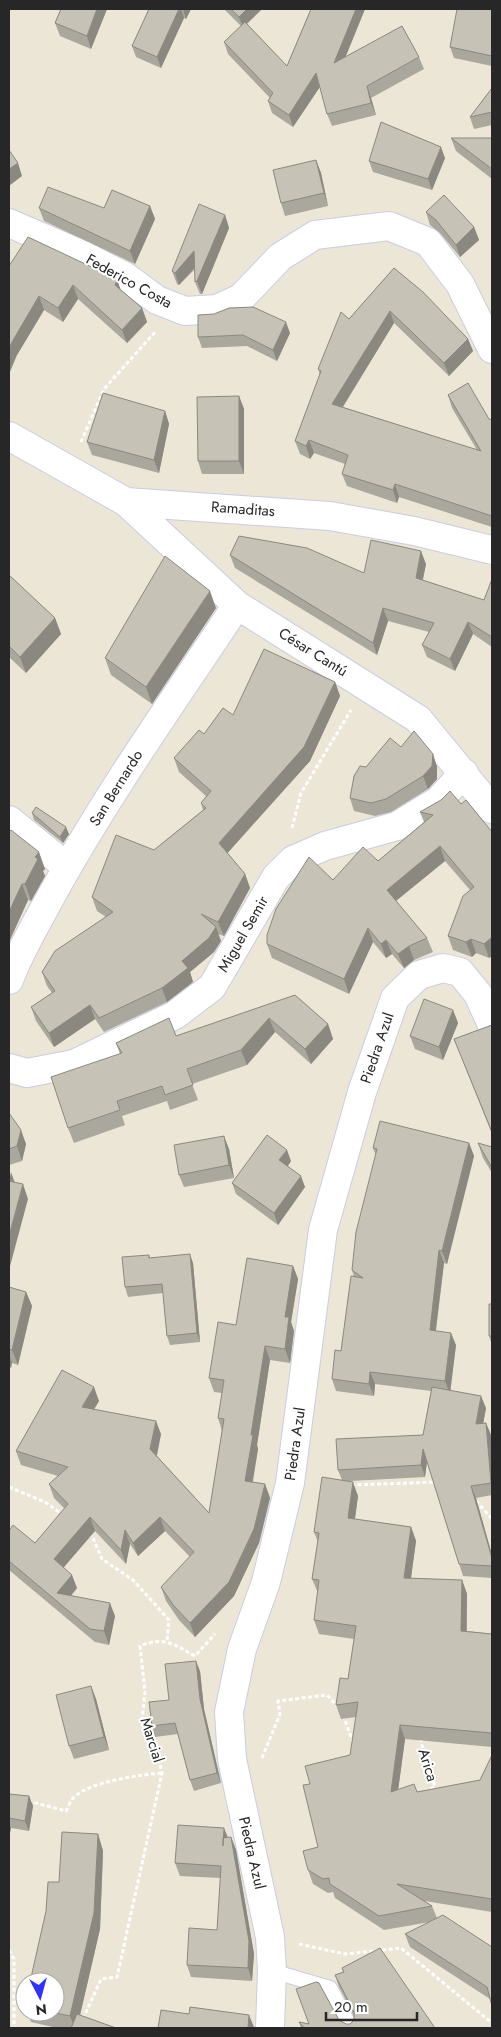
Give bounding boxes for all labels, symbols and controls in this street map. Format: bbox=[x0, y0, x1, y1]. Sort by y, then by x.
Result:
street label: Federico Costa bbox=[82, 248, 176, 314]
street label: Ramaditas bbox=[210, 496, 276, 522]
street label: César Cantú bbox=[274, 622, 352, 682]
street label: San Bernardo bbox=[84, 746, 148, 830]
street label: Miguel Semir bbox=[212, 891, 274, 976]
street label: Piedra Azul bbox=[355, 1009, 399, 1087]
street label: Piedra Azul bbox=[279, 1406, 311, 1482]
street label: Marcial bbox=[134, 1715, 170, 1765]
street label: Arica bbox=[413, 1746, 443, 1784]
street label: Piedra Azul bbox=[233, 1814, 271, 1892]
north arrow bbox=[15, 1972, 65, 2022]
scale bar bbox=[326, 1990, 417, 2022]
text: 20 m bbox=[334, 1996, 368, 2018]
text: N bbox=[35, 1999, 48, 2020]

